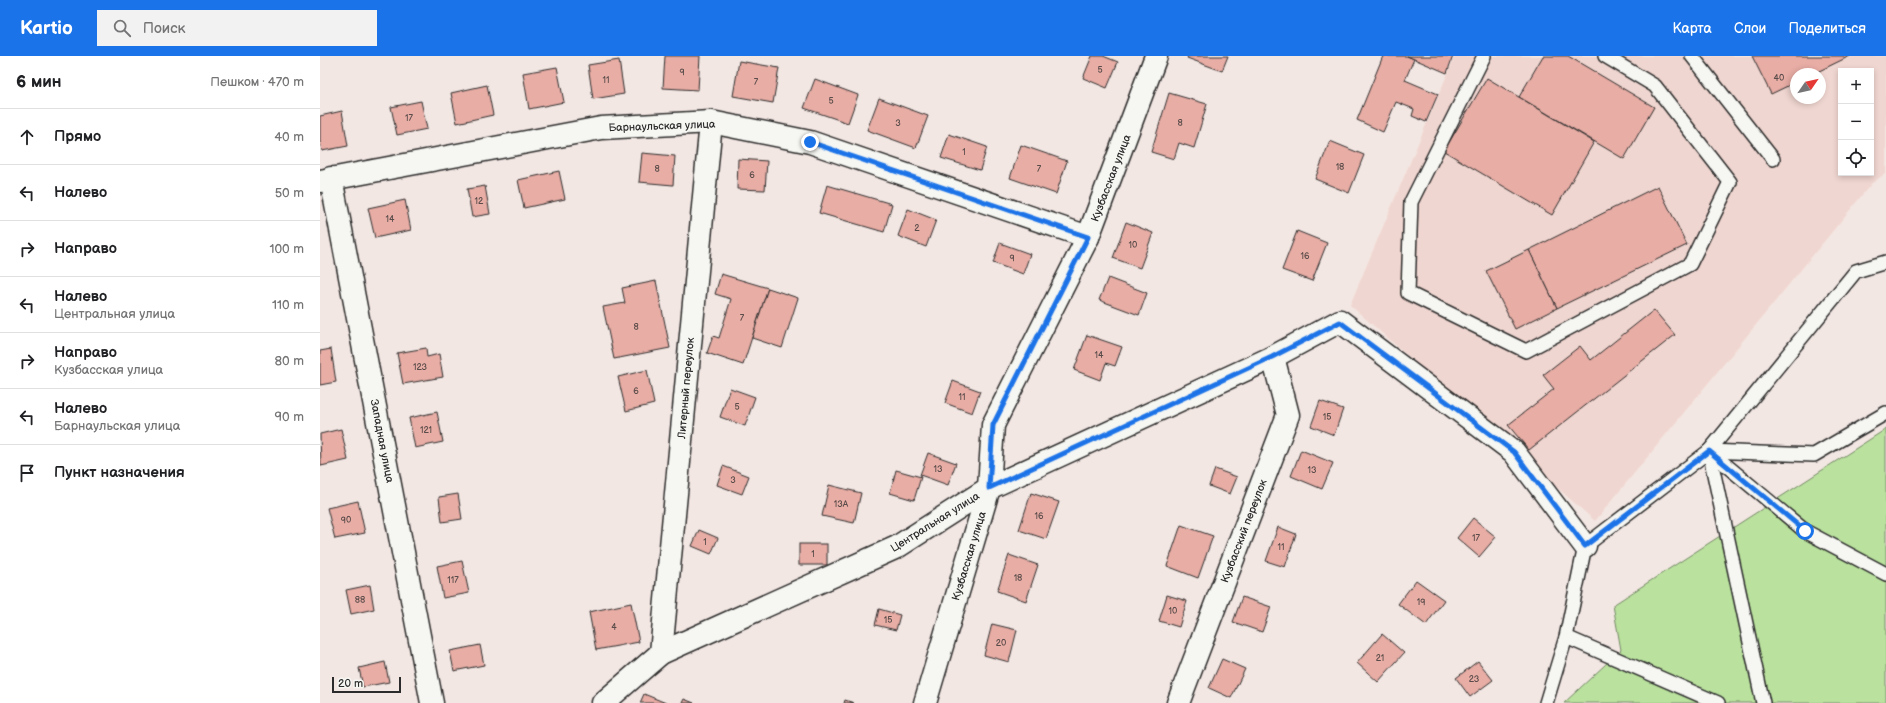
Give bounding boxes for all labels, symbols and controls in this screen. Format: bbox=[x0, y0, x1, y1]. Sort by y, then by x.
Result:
search box bbox=[97, 10, 377, 46]
text: Kartio bbox=[20, 17, 73, 40]
icon: search bbox=[111, 17, 133, 39]
text: Поиск bbox=[143, 19, 186, 38]
text: Карта bbox=[1672, 20, 1712, 37]
text: Слои bbox=[1734, 20, 1766, 37]
text: Поделиться bbox=[1788, 20, 1866, 37]
house number: 5 bbox=[1097, 65, 1103, 76]
house number: 9 bbox=[679, 67, 685, 78]
north arrow bbox=[1790, 68, 1826, 104]
map controls bbox=[1838, 68, 1874, 176]
button: + bbox=[1838, 68, 1874, 104]
text: 6 мин bbox=[16, 72, 62, 92]
house number: 40 bbox=[1774, 73, 1784, 84]
text: Пешком · 470 m bbox=[210, 74, 304, 90]
house number: 11 bbox=[603, 75, 609, 86]
house number: 7 bbox=[754, 77, 759, 88]
house number: 5 bbox=[828, 96, 834, 107]
button: − bbox=[1838, 104, 1874, 140]
house number: 17 bbox=[405, 113, 414, 124]
street label: Барнаульская улица bbox=[608, 118, 716, 134]
house number: 3 bbox=[895, 118, 901, 129]
house number: 8 bbox=[1177, 118, 1183, 129]
icon: ahead bbox=[16, 126, 38, 148]
text: Прямо bbox=[54, 127, 101, 146]
text: 40 m bbox=[274, 129, 304, 145]
street label: Кузбасская улица bbox=[1088, 132, 1134, 223]
route end bbox=[801, 133, 819, 151]
button: locate bbox=[1838, 140, 1874, 176]
house number: 1 bbox=[962, 147, 966, 158]
house number: 18 bbox=[1336, 162, 1344, 173]
house number: 8 bbox=[654, 164, 660, 175]
house number: 7 bbox=[1037, 164, 1042, 175]
house number: 6 bbox=[749, 170, 755, 181]
icon: left bbox=[16, 182, 38, 204]
text: Налево bbox=[54, 183, 107, 202]
text: 50 m bbox=[275, 185, 304, 201]
house number: 12 bbox=[475, 196, 484, 207]
house number: 14 bbox=[386, 214, 395, 225]
house number: 2 bbox=[914, 223, 920, 234]
icon: right bbox=[16, 238, 38, 260]
text: Направо bbox=[54, 239, 117, 258]
house number: 10 bbox=[1129, 240, 1137, 251]
text: 100 m bbox=[269, 241, 304, 257]
house number: 16 bbox=[1301, 251, 1310, 262]
house number: 9 bbox=[1009, 253, 1015, 264]
text: Налево bbox=[54, 287, 107, 306]
icon: left bbox=[16, 294, 38, 316]
text: 110 m bbox=[272, 297, 304, 313]
text: Центральная улица bbox=[54, 306, 175, 322]
house number: 7 bbox=[740, 313, 745, 324]
house number: 8 bbox=[633, 322, 639, 333]
street label: Литерный переулок bbox=[675, 337, 697, 440]
text: Направо bbox=[54, 343, 117, 362]
icon: right bbox=[16, 350, 38, 372]
house number: 14 bbox=[1095, 350, 1104, 361]
text: 80 m bbox=[275, 353, 304, 369]
text: Кузбасская улица bbox=[54, 362, 163, 378]
house number: 123 bbox=[413, 362, 428, 373]
house number: 6 bbox=[633, 386, 639, 397]
house number: 11 bbox=[959, 392, 965, 403]
street label: Западная улица bbox=[368, 398, 397, 484]
text: Налево bbox=[54, 399, 107, 418]
house number: 5 bbox=[734, 402, 740, 413]
icon: left bbox=[16, 406, 38, 428]
text: 90 m bbox=[275, 409, 304, 425]
house number: 15 bbox=[1323, 412, 1331, 423]
text: Барнаульская улица bbox=[54, 418, 180, 434]
house number: 121 bbox=[420, 425, 432, 436]
icon: arrive bbox=[16, 462, 38, 484]
text: Пункт назначения bbox=[54, 463, 185, 482]
house number: 13 bbox=[933, 464, 943, 475]
house number: 13 bbox=[1307, 465, 1317, 476]
house number: 3 bbox=[730, 475, 736, 486]
street label: Кузбасский переулок bbox=[1218, 477, 1270, 585]
street label: Центральная улица bbox=[888, 489, 982, 555]
house number: 13А bbox=[834, 499, 849, 510]
street label: Кузбасская улица bbox=[949, 509, 989, 602]
house number: 16 bbox=[1035, 511, 1044, 522]
house number: 90 bbox=[341, 515, 351, 526]
route start bbox=[1796, 522, 1814, 540]
house number: 17 bbox=[1472, 533, 1481, 544]
house number: 1 bbox=[703, 537, 707, 548]
house number: 11 bbox=[1278, 542, 1284, 553]
house number: 1 bbox=[811, 549, 815, 560]
house number: 18 bbox=[1014, 573, 1022, 584]
house number: 117 bbox=[447, 575, 459, 586]
house number: 88 bbox=[355, 595, 365, 606]
house number: 19 bbox=[1417, 597, 1425, 608]
house number: 10 bbox=[1169, 606, 1177, 617]
house number: 15 bbox=[884, 615, 892, 626]
house number: 4 bbox=[611, 622, 617, 633]
house number: 20 bbox=[996, 638, 1006, 649]
house number: 21 bbox=[1376, 653, 1384, 664]
house number: 23 bbox=[1469, 674, 1480, 685]
scale bar bbox=[332, 675, 401, 694]
text: 20 m bbox=[338, 677, 363, 690]

